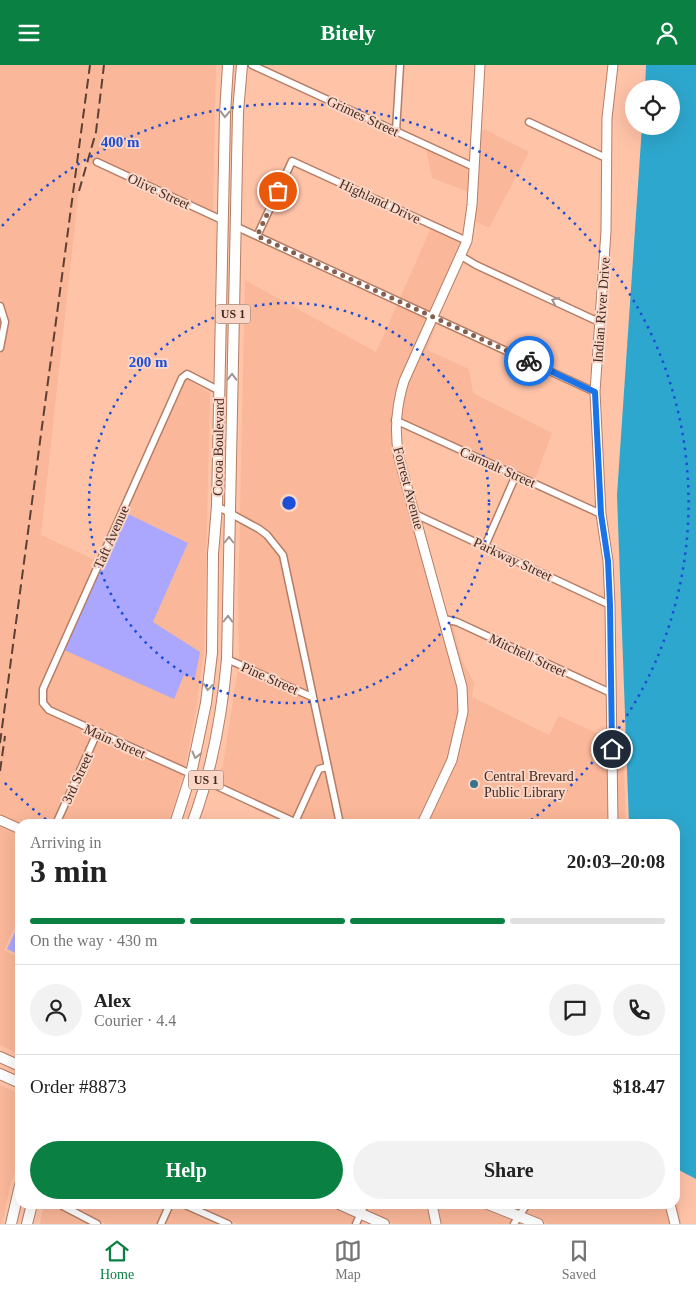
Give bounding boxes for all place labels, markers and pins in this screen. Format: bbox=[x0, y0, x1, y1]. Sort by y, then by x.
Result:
pin bbox=[257, 170, 299, 212]
centre of rings bbox=[280, 494, 298, 512]
pin bbox=[591, 728, 633, 770]
place label: Central Brevard Public Library bbox=[484, 769, 574, 800]
marker: Central Brevard Public Library bbox=[468, 778, 480, 790]

